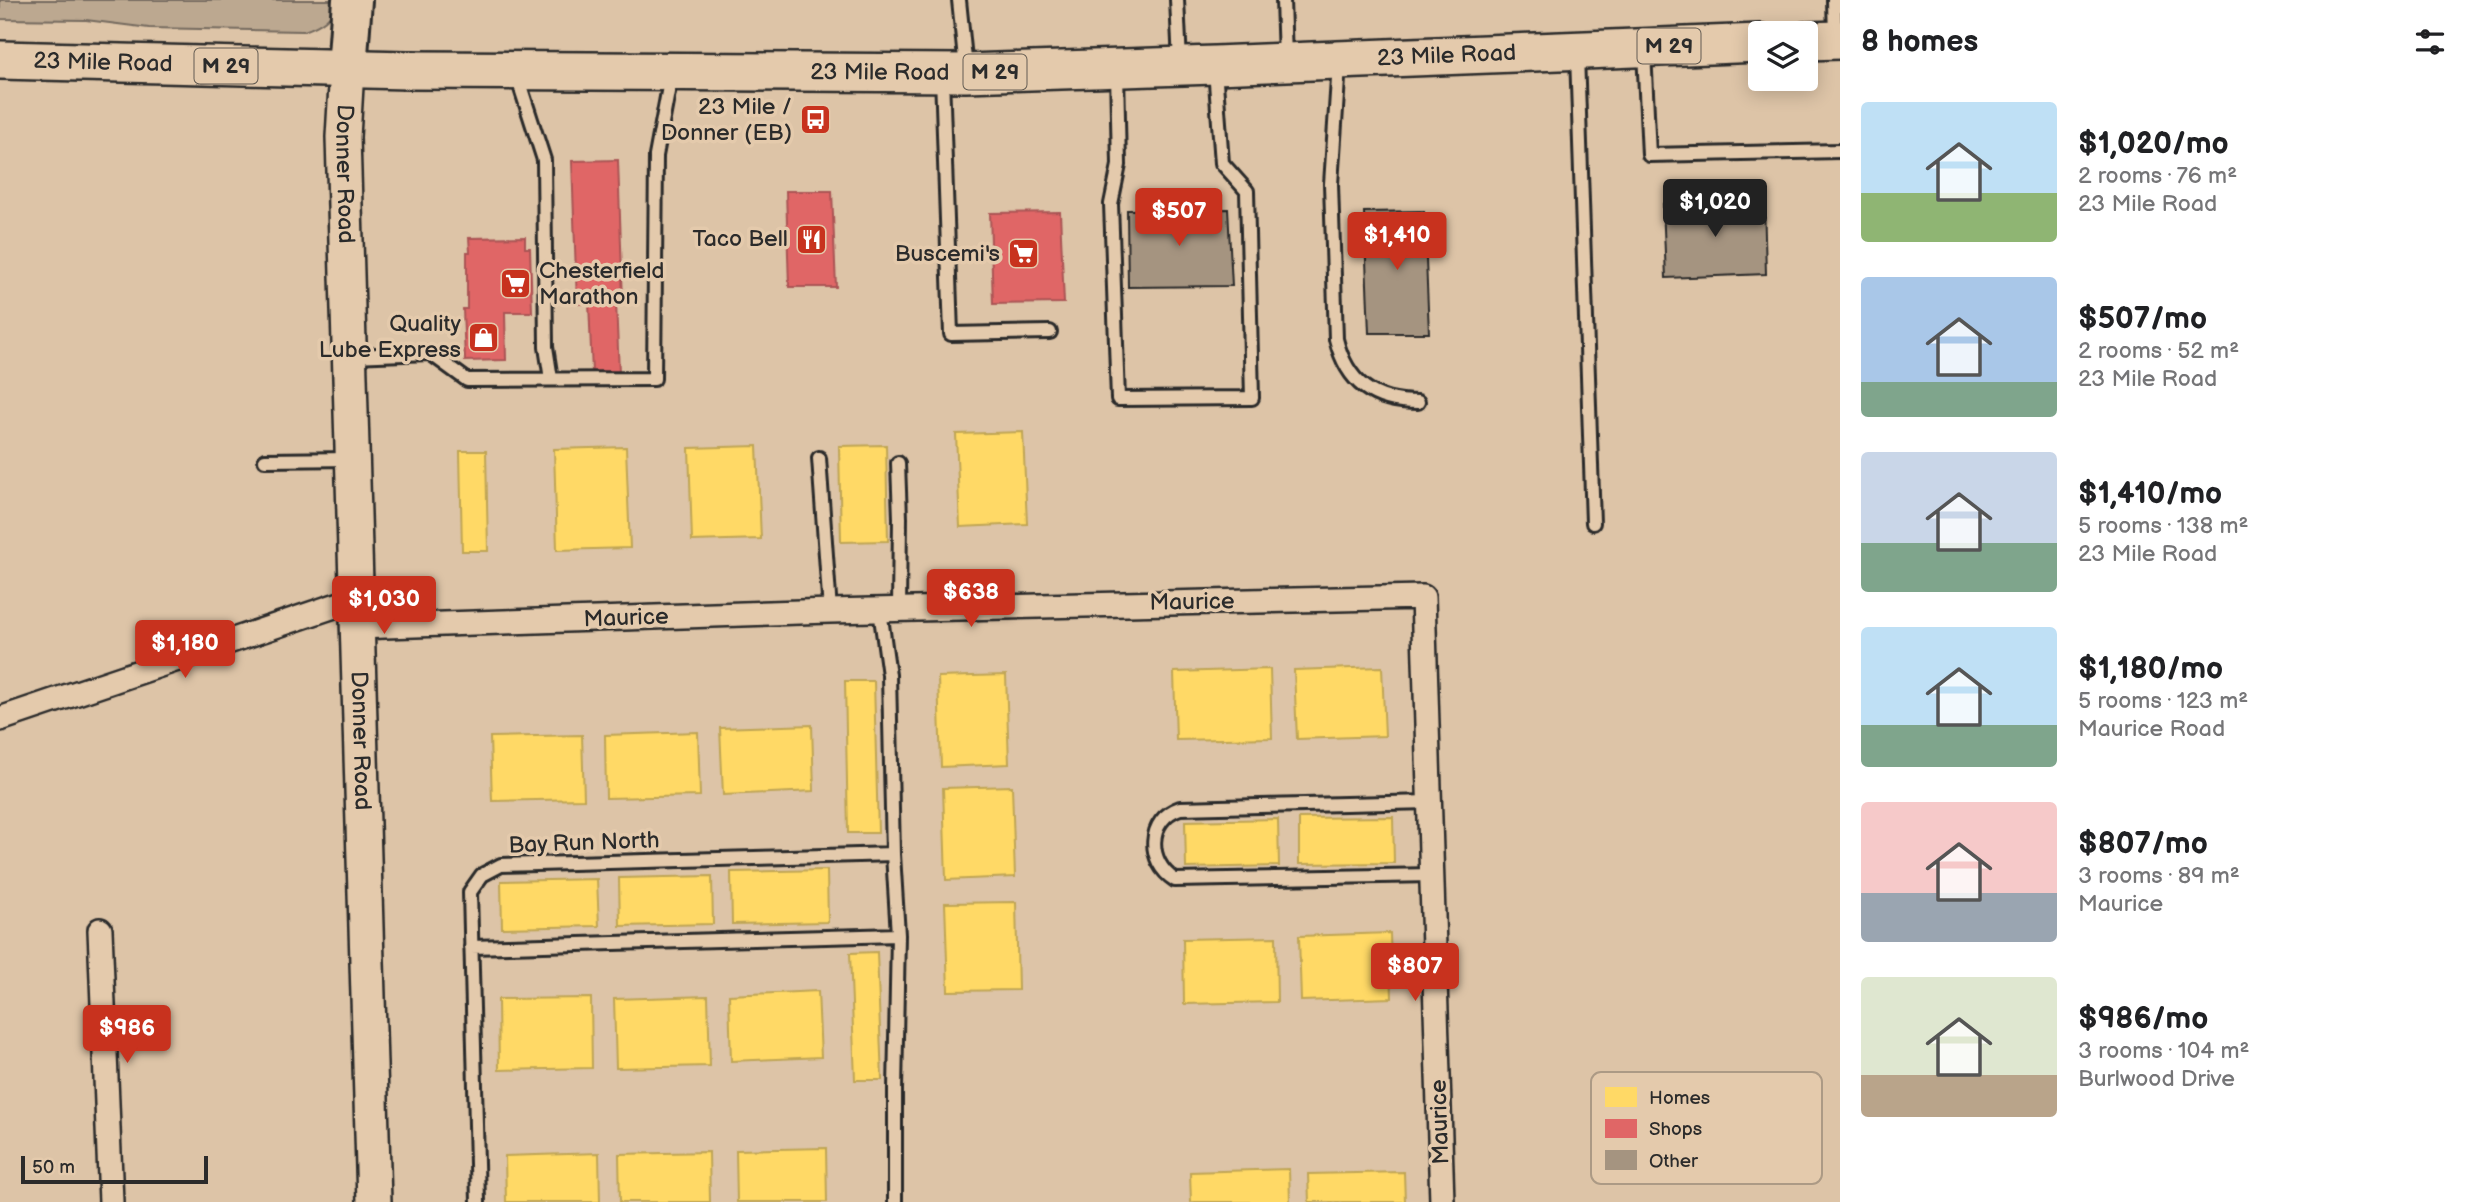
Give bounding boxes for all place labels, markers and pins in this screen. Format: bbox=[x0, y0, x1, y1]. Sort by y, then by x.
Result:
place label: 23 Mile / Donner (EB) bbox=[661, 93, 792, 147]
bus stop icon: 23 Mile / Donner (EB) bbox=[798, 103, 832, 137]
pin: $1,020 bbox=[1658, 180, 1772, 239]
pin: $507 bbox=[1138, 188, 1220, 248]
pin: $1,410 bbox=[1340, 212, 1454, 272]
restaurant icon: Taco Bell bbox=[794, 222, 828, 256]
place label: Taco Bell bbox=[692, 225, 788, 253]
supermarket icon: Buscemi's bbox=[1006, 237, 1040, 271]
place label: Buscemi's bbox=[895, 240, 1000, 268]
place label: Chesterfield Marathon bbox=[539, 257, 664, 311]
supermarket icon: Chesterfield Marathon bbox=[499, 267, 533, 301]
place label: Quality Lube Express bbox=[319, 310, 462, 364]
shop icon: Quality Lube Express bbox=[467, 320, 501, 354]
pin: $638 bbox=[930, 570, 1012, 629]
pin: $1,030 bbox=[327, 576, 441, 636]
pin: $1,180 bbox=[128, 620, 242, 680]
pin: $807 bbox=[1374, 944, 1456, 1003]
pin: $986 bbox=[86, 1006, 168, 1065]

